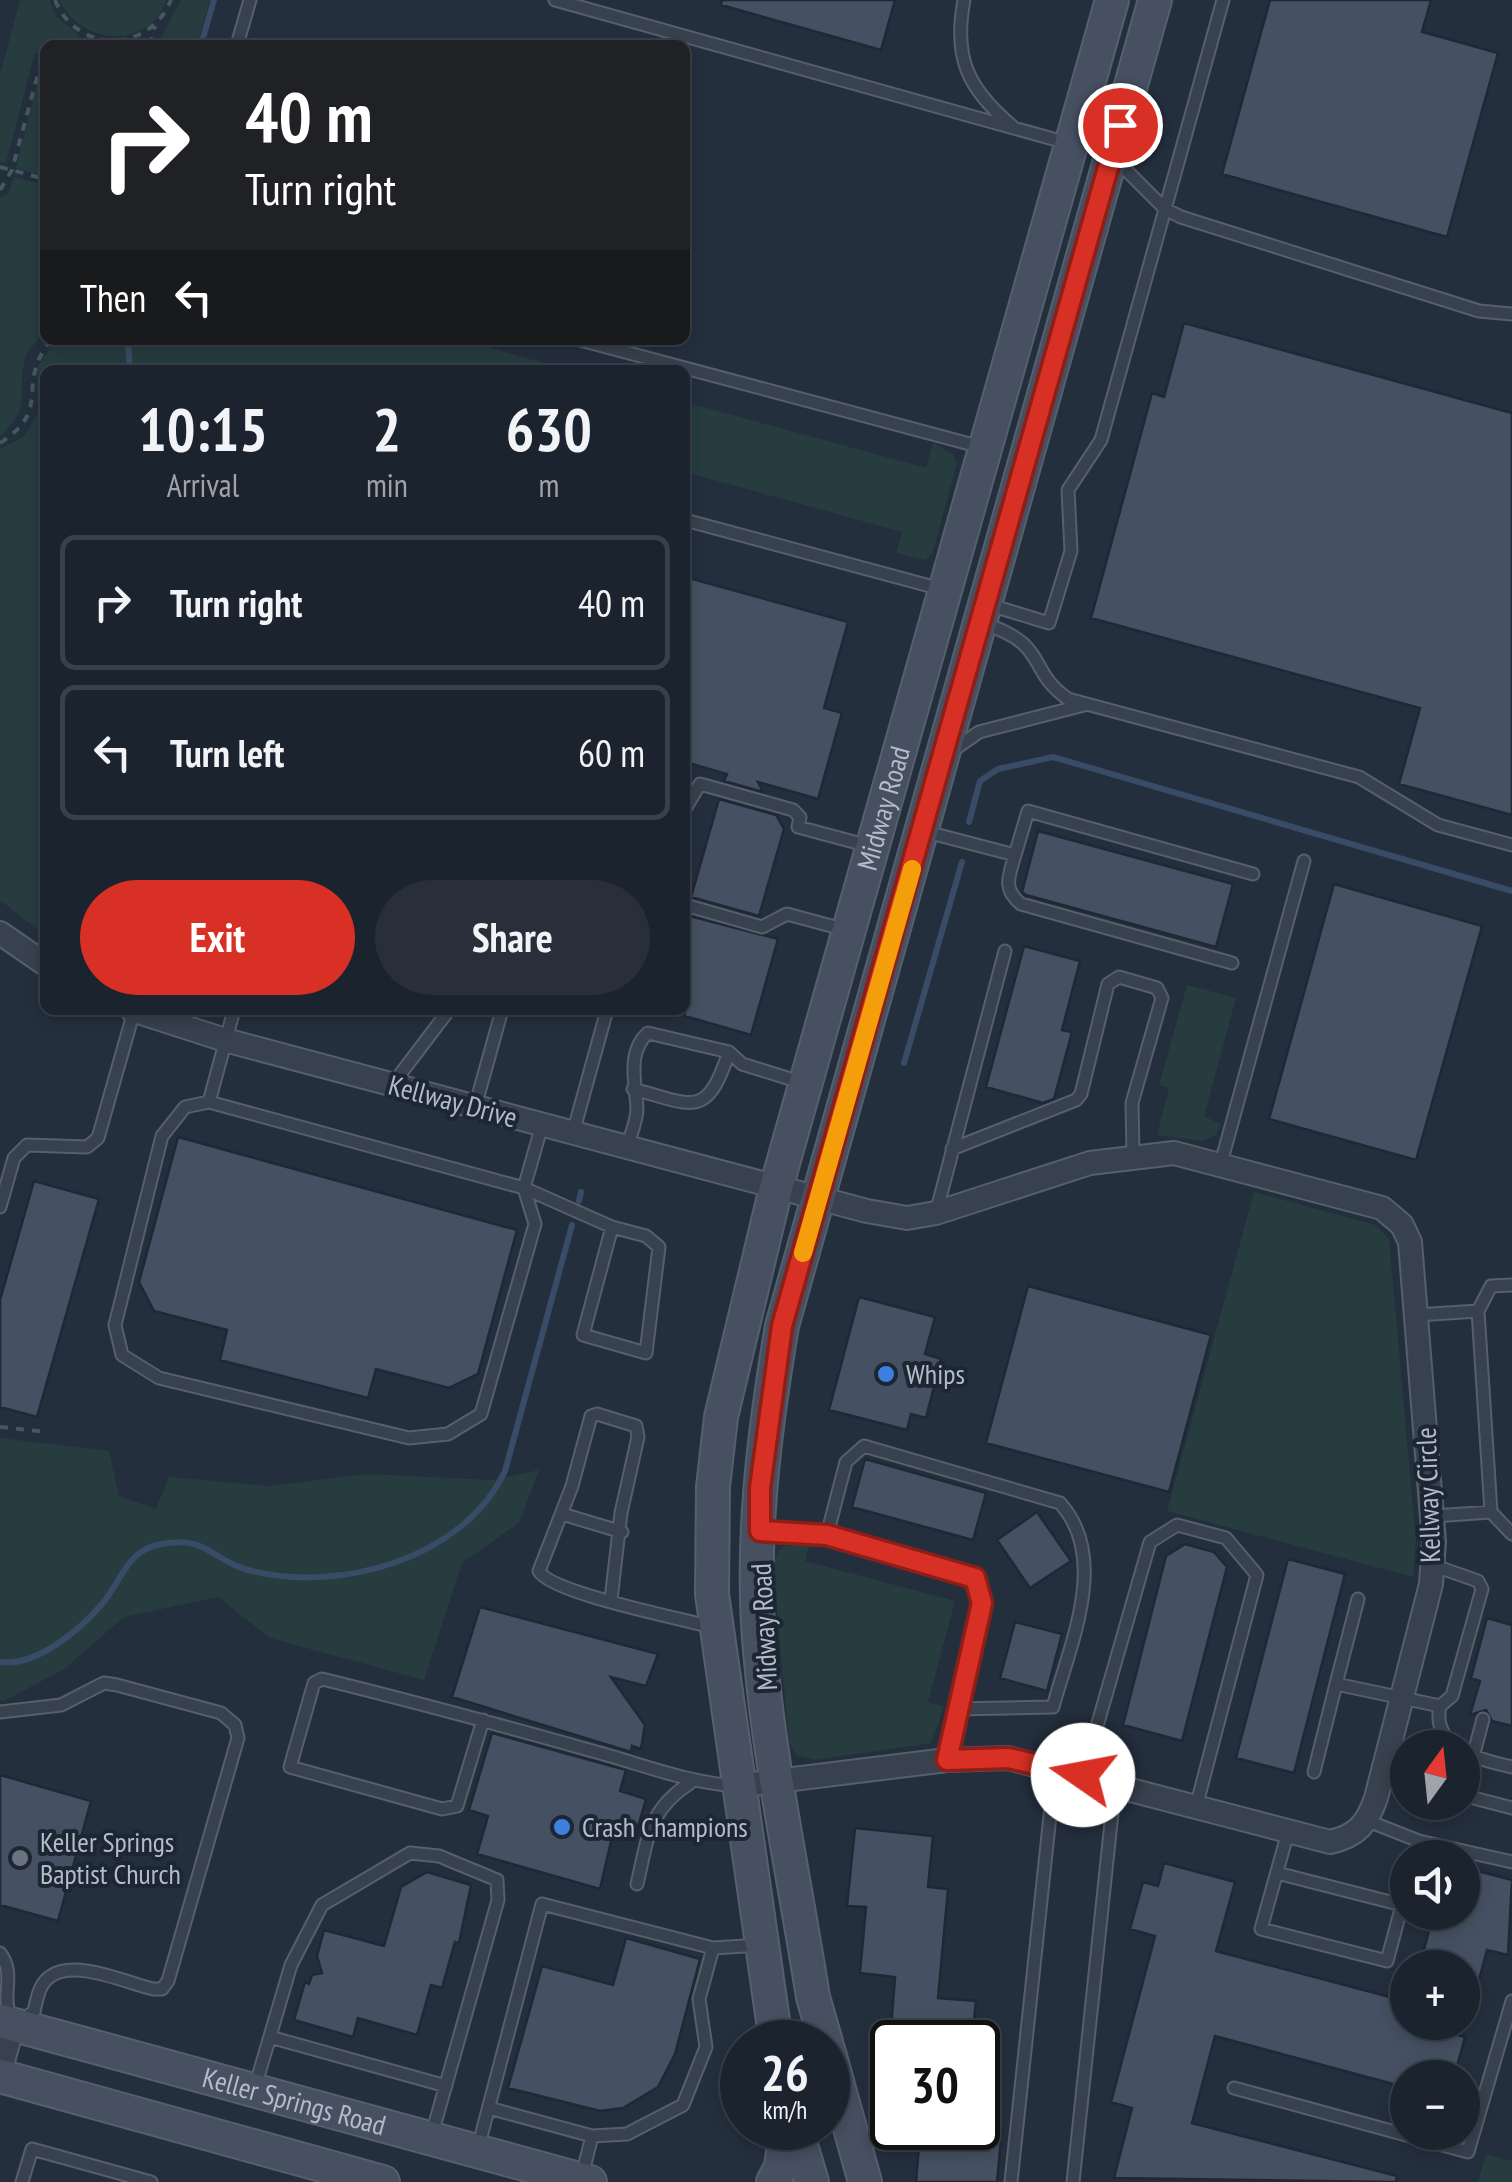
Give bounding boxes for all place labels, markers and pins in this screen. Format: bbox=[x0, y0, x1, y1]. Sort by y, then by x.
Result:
pin bbox=[1078, 83, 1163, 168]
place label: Whips bbox=[906, 1355, 965, 1392]
marker: Whips bbox=[875, 1363, 897, 1385]
place label: Crash Champions bbox=[582, 1808, 748, 1845]
marker: Crash Champions bbox=[551, 1816, 573, 1838]
place label: Keller Springs Baptist Church bbox=[40, 1823, 181, 1892]
marker: Keller Springs Baptist Church bbox=[9, 1847, 31, 1869]

